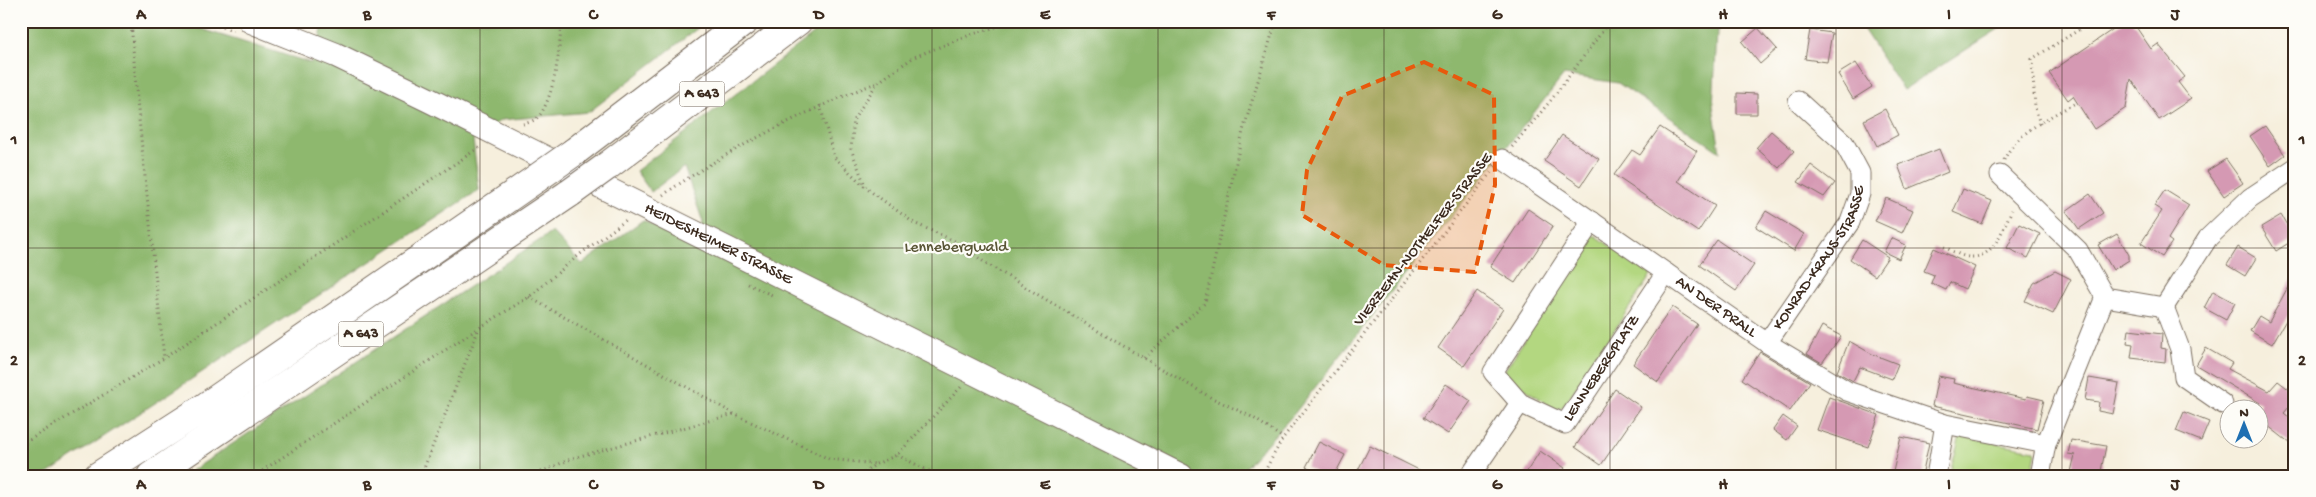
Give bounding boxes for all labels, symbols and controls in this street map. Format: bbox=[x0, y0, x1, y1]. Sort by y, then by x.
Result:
text: A bbox=[135, 7, 147, 26]
text: B bbox=[362, 7, 372, 26]
text: C bbox=[588, 7, 599, 26]
text: D bbox=[812, 7, 825, 26]
text: E bbox=[1040, 7, 1051, 26]
text: F bbox=[1266, 7, 1277, 26]
text: G bbox=[1492, 7, 1503, 26]
text: H bbox=[1718, 7, 1728, 26]
text: I bbox=[1947, 7, 1951, 26]
text: J bbox=[2170, 7, 2181, 26]
road number: A 643 bbox=[680, 82, 724, 106]
text: 1 bbox=[10, 132, 17, 151]
text: 1 bbox=[2298, 132, 2305, 151]
street label: VIERZEHN-NOTHELFER-STRASSE bbox=[1350, 149, 1498, 331]
street label: KONRAD-KRAUS-STRASSE bbox=[1769, 185, 1870, 334]
street label: HEIDESHEIMER STRASSE bbox=[641, 200, 796, 290]
park label: Lennebergwald bbox=[904, 239, 1009, 258]
street label: AN DER PRALL bbox=[1671, 272, 1761, 343]
street label: LENNEBERGPLATZ bbox=[1560, 311, 1645, 425]
road number: A 643 bbox=[338, 322, 384, 346]
text: 2 bbox=[10, 353, 18, 372]
text: 2 bbox=[2298, 353, 2306, 372]
north arrow bbox=[2218, 400, 2268, 450]
text: N bbox=[2239, 405, 2249, 422]
text: A bbox=[135, 477, 147, 496]
text: B bbox=[362, 477, 372, 496]
text: C bbox=[588, 477, 599, 496]
text: D bbox=[812, 477, 825, 496]
text: E bbox=[1040, 477, 1051, 496]
text: F bbox=[1266, 477, 1277, 496]
text: G bbox=[1492, 477, 1503, 496]
text: H bbox=[1718, 477, 1728, 496]
text: I bbox=[1947, 477, 1951, 496]
text: J bbox=[2170, 477, 2181, 496]

